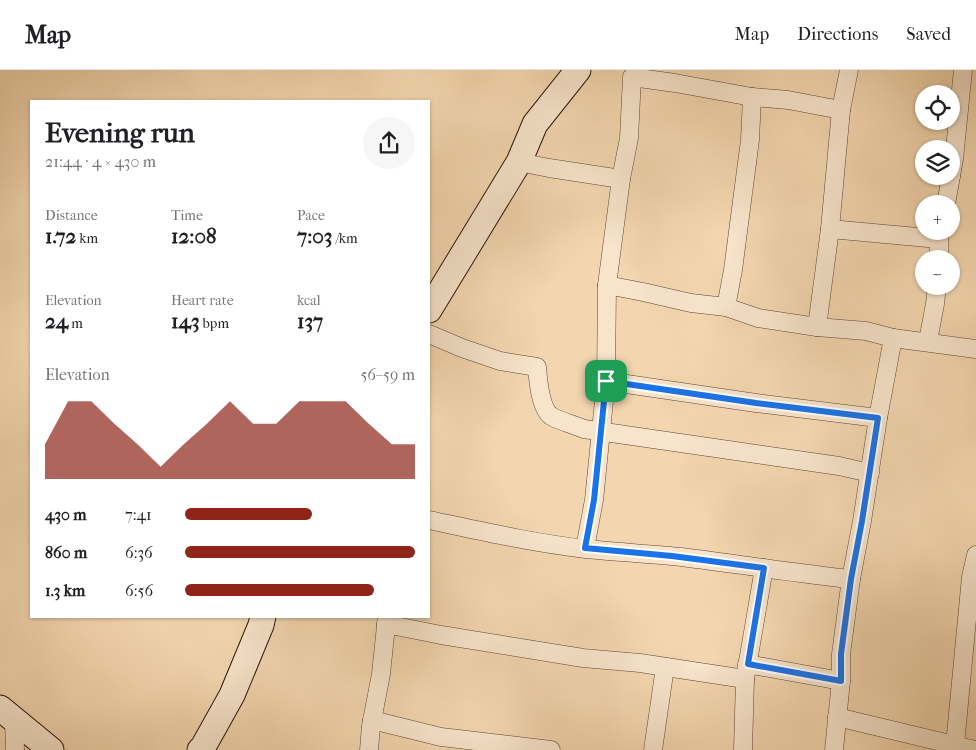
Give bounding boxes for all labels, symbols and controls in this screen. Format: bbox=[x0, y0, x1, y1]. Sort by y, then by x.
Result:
text: Map bbox=[25, 21, 71, 49]
text: Map bbox=[735, 24, 769, 45]
text: Directions bbox=[797, 24, 878, 45]
text: Saved bbox=[906, 24, 951, 45]
map controls bbox=[915, 85, 960, 295]
button: locate bbox=[915, 85, 960, 130]
text: Evening run bbox=[45, 116, 195, 149]
button: share bbox=[363, 117, 415, 169]
button: layers bbox=[915, 140, 960, 185]
text: 21:44 · 4 × 430 m bbox=[45, 152, 156, 171]
button: + bbox=[915, 195, 960, 240]
text: Distance bbox=[45, 207, 98, 224]
text: Time bbox=[171, 207, 203, 224]
text: Pace bbox=[297, 207, 325, 224]
text: 1.72 bbox=[45, 224, 76, 248]
text: 12:08 bbox=[171, 224, 217, 248]
text: 7:03 bbox=[297, 224, 332, 248]
text: km bbox=[76, 230, 98, 247]
text: /km bbox=[332, 230, 358, 247]
button: − bbox=[915, 250, 960, 295]
text: Elevation bbox=[45, 292, 102, 309]
text: Heart rate bbox=[171, 292, 234, 309]
text: kcal bbox=[297, 292, 321, 309]
text: 24 bbox=[45, 309, 68, 333]
text: 143 bbox=[171, 309, 200, 333]
text: 137 bbox=[297, 309, 323, 333]
text: m bbox=[68, 315, 83, 332]
text: bpm bbox=[200, 315, 229, 332]
pin bbox=[585, 360, 627, 402]
text: Elevation bbox=[45, 365, 110, 384]
text: 56–59 m bbox=[360, 365, 415, 384]
icon: arrive bbox=[592, 367, 620, 395]
text: 430 m bbox=[45, 505, 87, 524]
text: 7:41 bbox=[125, 505, 152, 524]
text: 860 m bbox=[45, 543, 87, 562]
text: 6:36 bbox=[125, 543, 153, 562]
text: 1.3 km bbox=[45, 581, 85, 600]
text: 6:56 bbox=[125, 581, 153, 600]

